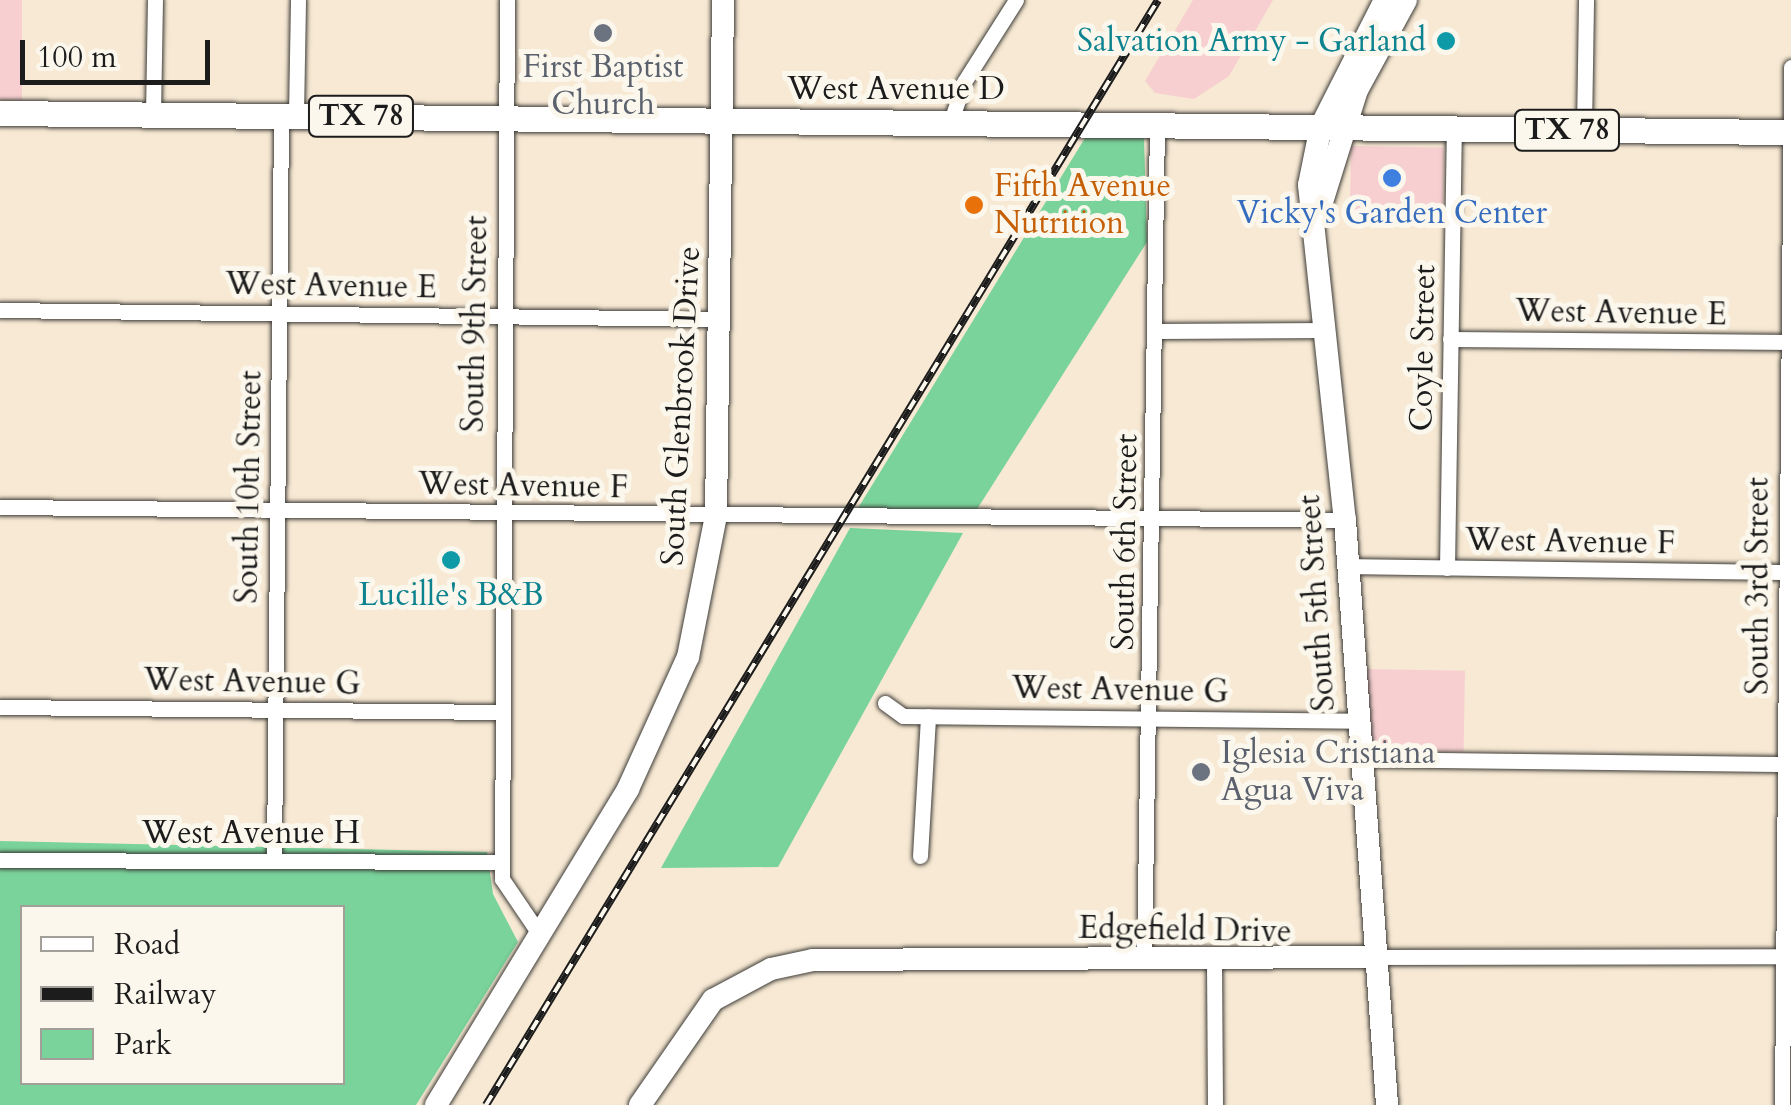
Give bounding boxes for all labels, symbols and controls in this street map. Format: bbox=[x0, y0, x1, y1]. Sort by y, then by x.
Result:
scale bar bbox=[25, 20, 215, 82]
marker: First Baptist Church bbox=[592, 22, 614, 44]
place label: Salvation Army - Garland bbox=[1077, 22, 1426, 60]
marker: Salvation Army - Garland bbox=[1435, 30, 1457, 52]
text: 100 m bbox=[37, 37, 117, 78]
place label: First Baptist Church bbox=[523, 49, 683, 124]
street label: West Avenue D bbox=[787, 70, 1005, 108]
road number: TX 78 bbox=[306, 91, 416, 141]
road number: TX 78 bbox=[1512, 105, 1622, 155]
marker: Vicky's Garden Center bbox=[1381, 167, 1403, 189]
place label: Fifth Avenue Nutrition bbox=[994, 168, 1171, 243]
marker: Fifth Avenue Nutrition bbox=[963, 194, 985, 216]
place label: Vicky's Garden Center bbox=[1237, 194, 1547, 232]
street label: South 9th Street bbox=[454, 215, 496, 433]
street label: South Glenbrook Drive bbox=[653, 245, 709, 567]
street label: Coyle Street bbox=[1402, 264, 1444, 432]
street label: West Avenue E bbox=[225, 265, 437, 307]
street label: West Avenue E bbox=[1515, 292, 1727, 334]
street label: South 10th Street bbox=[228, 370, 270, 604]
street label: South 6th Street bbox=[1104, 433, 1146, 651]
street label: West Avenue F bbox=[418, 465, 628, 507]
street label: South 3rd Street bbox=[1739, 477, 1777, 695]
street label: South 5th Street bbox=[1290, 494, 1344, 712]
street label: West Avenue F bbox=[1465, 521, 1675, 563]
marker: Lucille's B&B bbox=[440, 549, 462, 571]
place label: Lucille's B&B bbox=[358, 576, 544, 614]
street label: West Avenue G bbox=[143, 661, 361, 703]
street label: West Avenue G bbox=[1011, 669, 1229, 711]
place label: Iglesia Cristiana Agua Viva bbox=[1221, 735, 1435, 810]
marker: Iglesia Cristiana Agua Viva bbox=[1190, 761, 1212, 783]
street label: West Avenue H bbox=[142, 814, 360, 852]
legend bbox=[20, 905, 345, 1085]
street label: Edgefield Drive bbox=[1078, 909, 1292, 951]
text: Road bbox=[114, 924, 180, 965]
text: Railway bbox=[114, 974, 217, 1015]
text: Park bbox=[114, 1024, 172, 1065]

